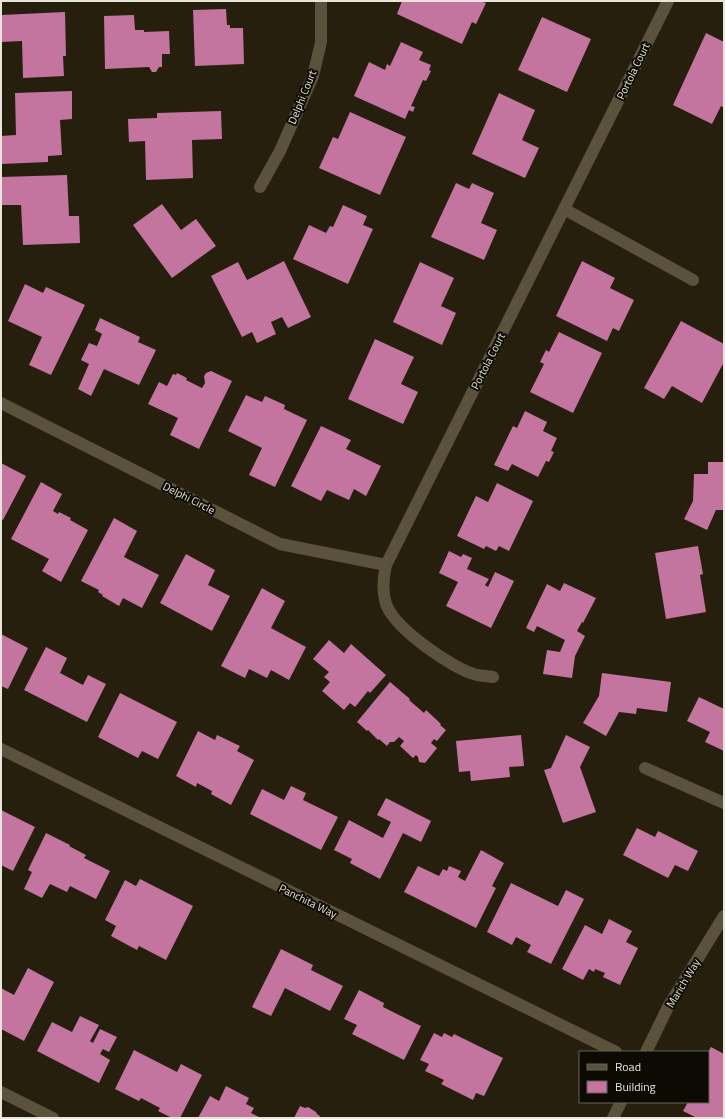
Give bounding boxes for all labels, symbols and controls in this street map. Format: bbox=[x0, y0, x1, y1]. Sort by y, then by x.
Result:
street label: Portola Court bbox=[612, 40, 654, 102]
street label: Delphi Court bbox=[284, 67, 320, 126]
street label: Portola Court bbox=[467, 330, 509, 392]
street label: Delphi Circle bbox=[160, 478, 218, 518]
street label: Panchita Way bbox=[276, 880, 340, 922]
street label: Marich Way bbox=[662, 955, 704, 1010]
legend bbox=[579, 1051, 709, 1103]
text: Road bbox=[615, 1057, 641, 1076]
text: Building bbox=[615, 1077, 656, 1096]

